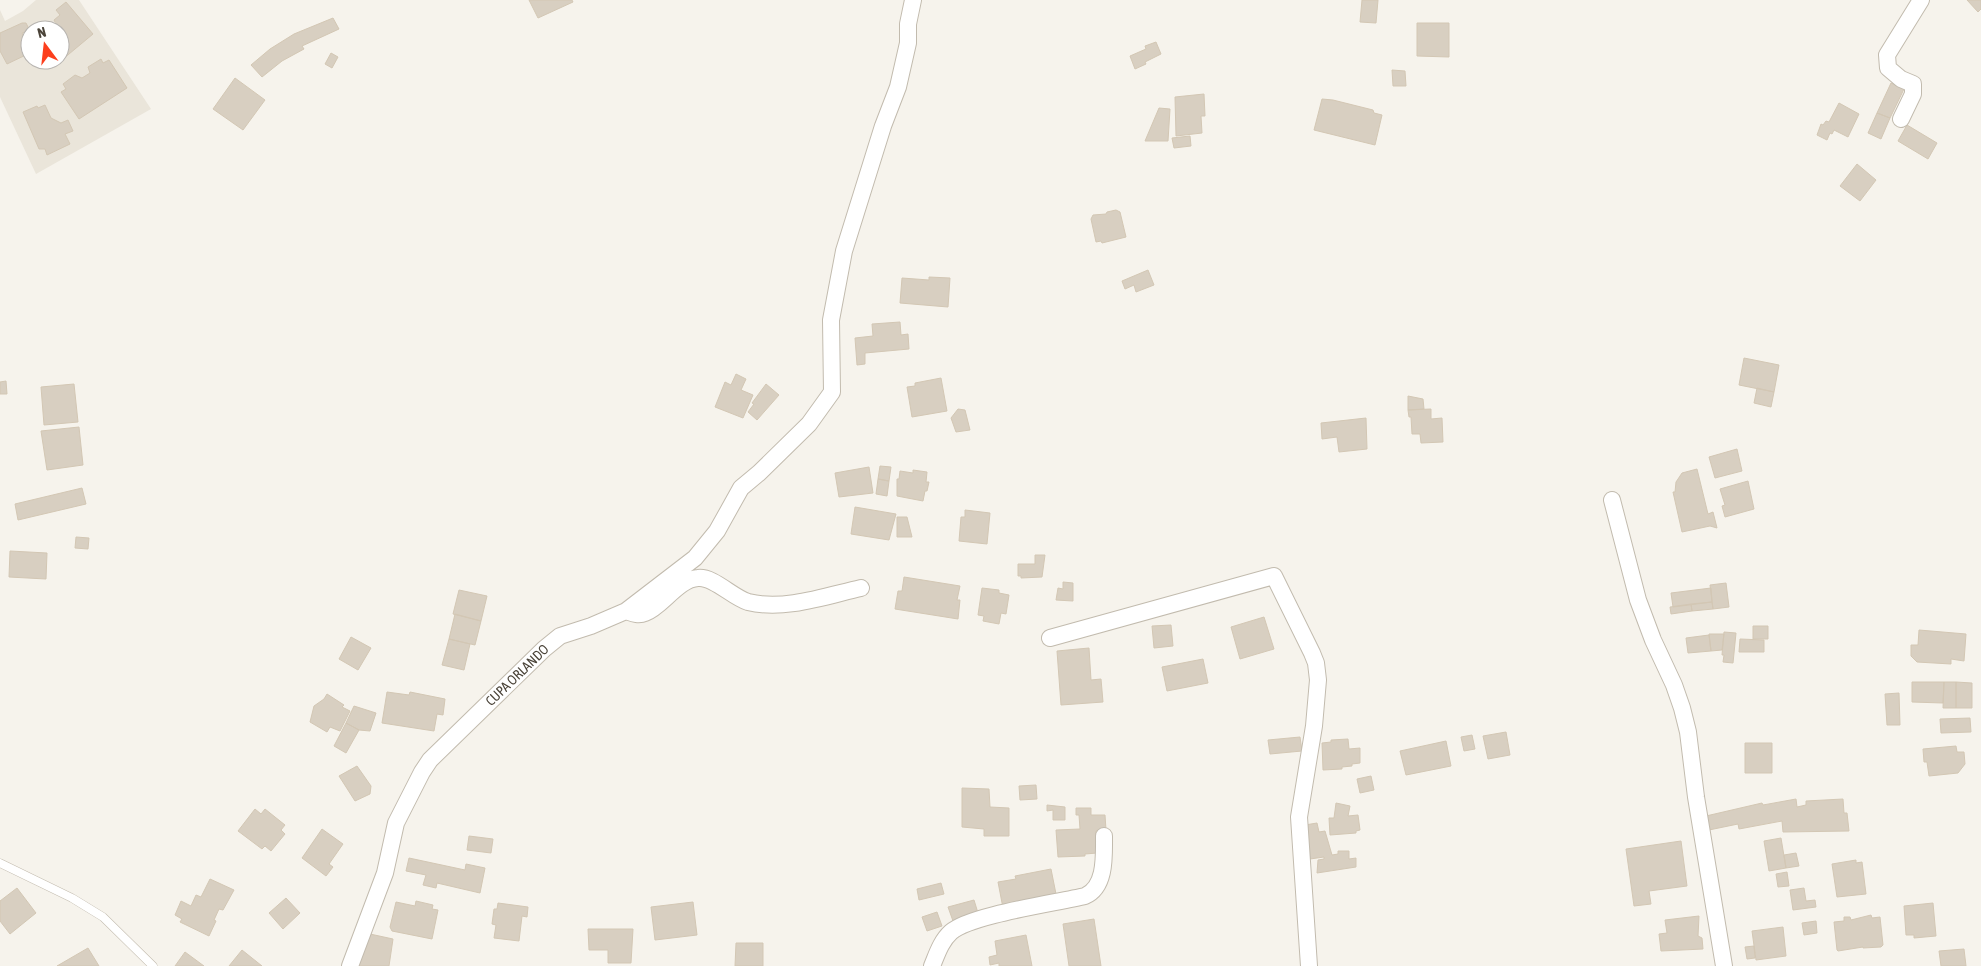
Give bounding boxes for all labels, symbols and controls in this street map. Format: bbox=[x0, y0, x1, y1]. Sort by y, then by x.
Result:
north arrow bbox=[20, 20, 70, 70]
text: N bbox=[36, 24, 48, 41]
street label: CUPA ORLANDO bbox=[482, 641, 552, 709]

